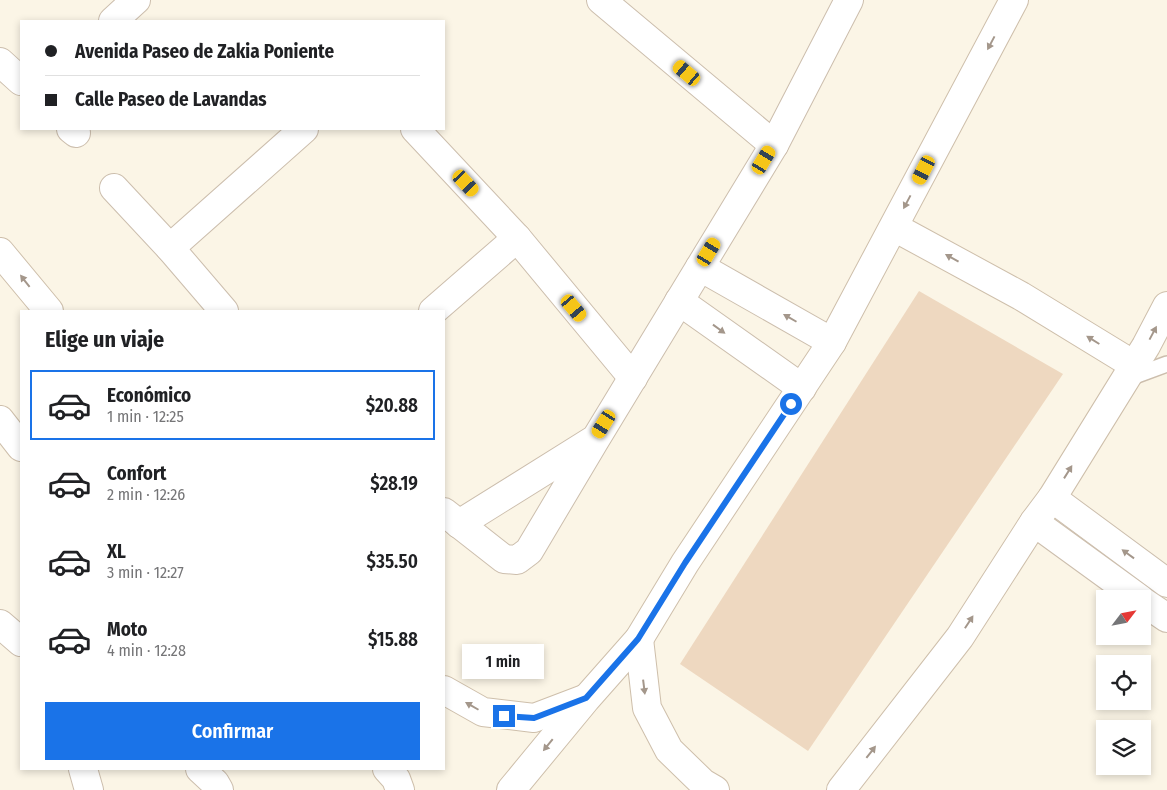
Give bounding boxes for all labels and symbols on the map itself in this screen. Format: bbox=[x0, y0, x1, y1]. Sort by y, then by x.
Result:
one-way arrow bbox=[987, 36, 995, 50]
car bbox=[670, 58, 703, 88]
car bbox=[749, 143, 778, 177]
car bbox=[910, 153, 937, 187]
car bbox=[450, 167, 481, 199]
one-way arrow bbox=[903, 196, 912, 209]
car bbox=[694, 235, 723, 269]
one-way arrow bbox=[945, 254, 960, 262]
one-way arrow bbox=[19, 275, 30, 288]
car bbox=[558, 292, 589, 324]
one-way arrow bbox=[782, 314, 797, 322]
one-way arrow bbox=[712, 324, 726, 334]
one-way arrow bbox=[1149, 326, 1157, 341]
one-way arrow bbox=[1086, 335, 1099, 344]
route start bbox=[780, 393, 802, 415]
car bbox=[589, 407, 618, 441]
one-way arrow bbox=[1063, 465, 1073, 478]
one-way arrow bbox=[1121, 549, 1135, 559]
north arrow bbox=[1096, 590, 1151, 645]
one-way arrow bbox=[965, 616, 974, 629]
callout: 1 min bbox=[463, 644, 545, 678]
one-way arrow bbox=[641, 679, 649, 695]
one-way arrow bbox=[466, 702, 479, 711]
route end bbox=[493, 705, 515, 727]
one-way arrow bbox=[542, 738, 553, 751]
one-way arrow bbox=[866, 745, 876, 758]

